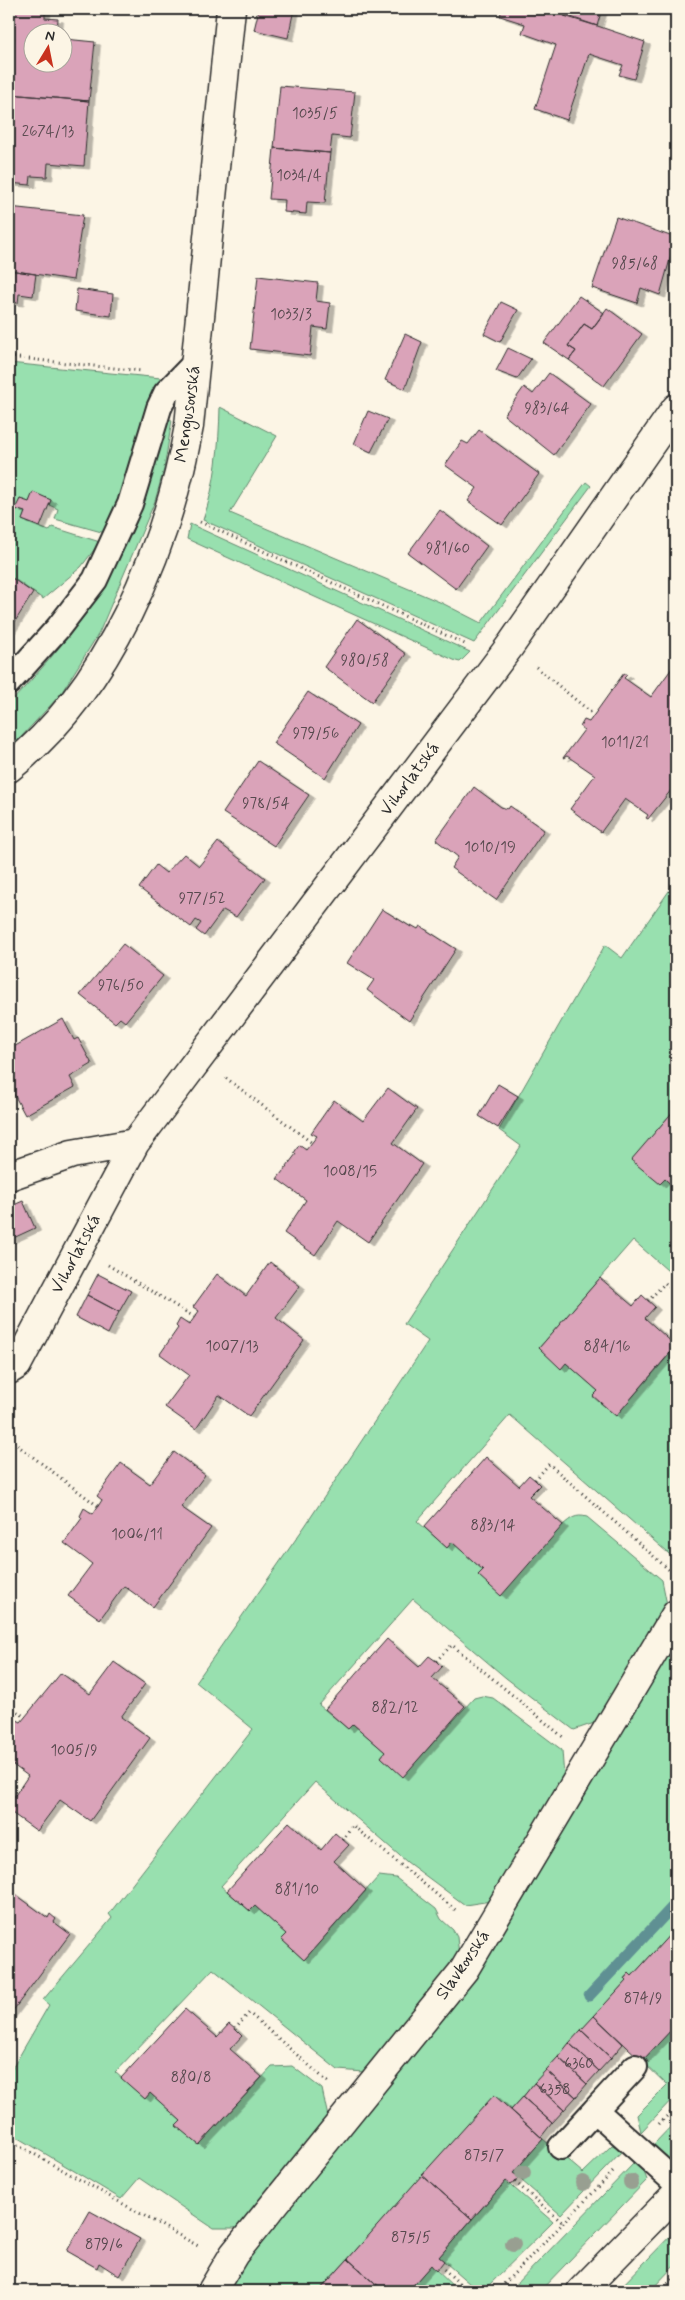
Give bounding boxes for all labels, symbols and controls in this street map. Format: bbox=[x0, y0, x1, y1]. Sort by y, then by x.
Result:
north arrow bbox=[22, 22, 72, 72]
text: N bbox=[44, 27, 56, 46]
house number: 1035/5 bbox=[292, 104, 338, 124]
house number: 2674/13 bbox=[22, 122, 74, 142]
house number: 1034/4 bbox=[276, 166, 322, 186]
house number: 985/68 bbox=[612, 254, 658, 274]
house number: 1033/3 bbox=[270, 305, 312, 325]
street label: Mengusovská bbox=[169, 364, 208, 464]
house number: 983/64 bbox=[524, 399, 570, 419]
house number: 981/60 bbox=[426, 539, 470, 559]
house number: 980/58 bbox=[341, 651, 389, 671]
house number: 979/56 bbox=[293, 724, 339, 744]
house number: 1011/21 bbox=[601, 733, 649, 753]
street label: Vihorlatská bbox=[374, 737, 446, 821]
house number: 978/54 bbox=[242, 794, 290, 814]
house number: 1010/19 bbox=[464, 838, 516, 858]
house number: 977/52 bbox=[179, 889, 225, 909]
house number: 976/50 bbox=[98, 976, 144, 996]
house number: 1008/15 bbox=[323, 1162, 377, 1182]
street label: Vihorlatská bbox=[45, 1210, 107, 1298]
house number: 1007/13 bbox=[206, 1337, 259, 1357]
house number: 884/16 bbox=[583, 1337, 631, 1357]
house number: 883/14 bbox=[470, 1516, 516, 1536]
house number: 1006/11 bbox=[111, 1525, 163, 1545]
house number: 882/12 bbox=[372, 1698, 418, 1718]
house number: 1005/9 bbox=[50, 1741, 98, 1761]
house number: 881/10 bbox=[275, 1880, 319, 1900]
street label: Slavkovská bbox=[430, 1925, 496, 2005]
house number: 874/9 bbox=[624, 1989, 662, 2009]
house number: 6360 bbox=[564, 2054, 594, 2074]
house number: 880/8 bbox=[171, 2068, 211, 2088]
house number: 6358 bbox=[540, 2080, 570, 2100]
house number: 875/7 bbox=[464, 2146, 504, 2166]
house number: 875/5 bbox=[391, 2228, 431, 2248]
house number: 879/6 bbox=[85, 2235, 123, 2255]

